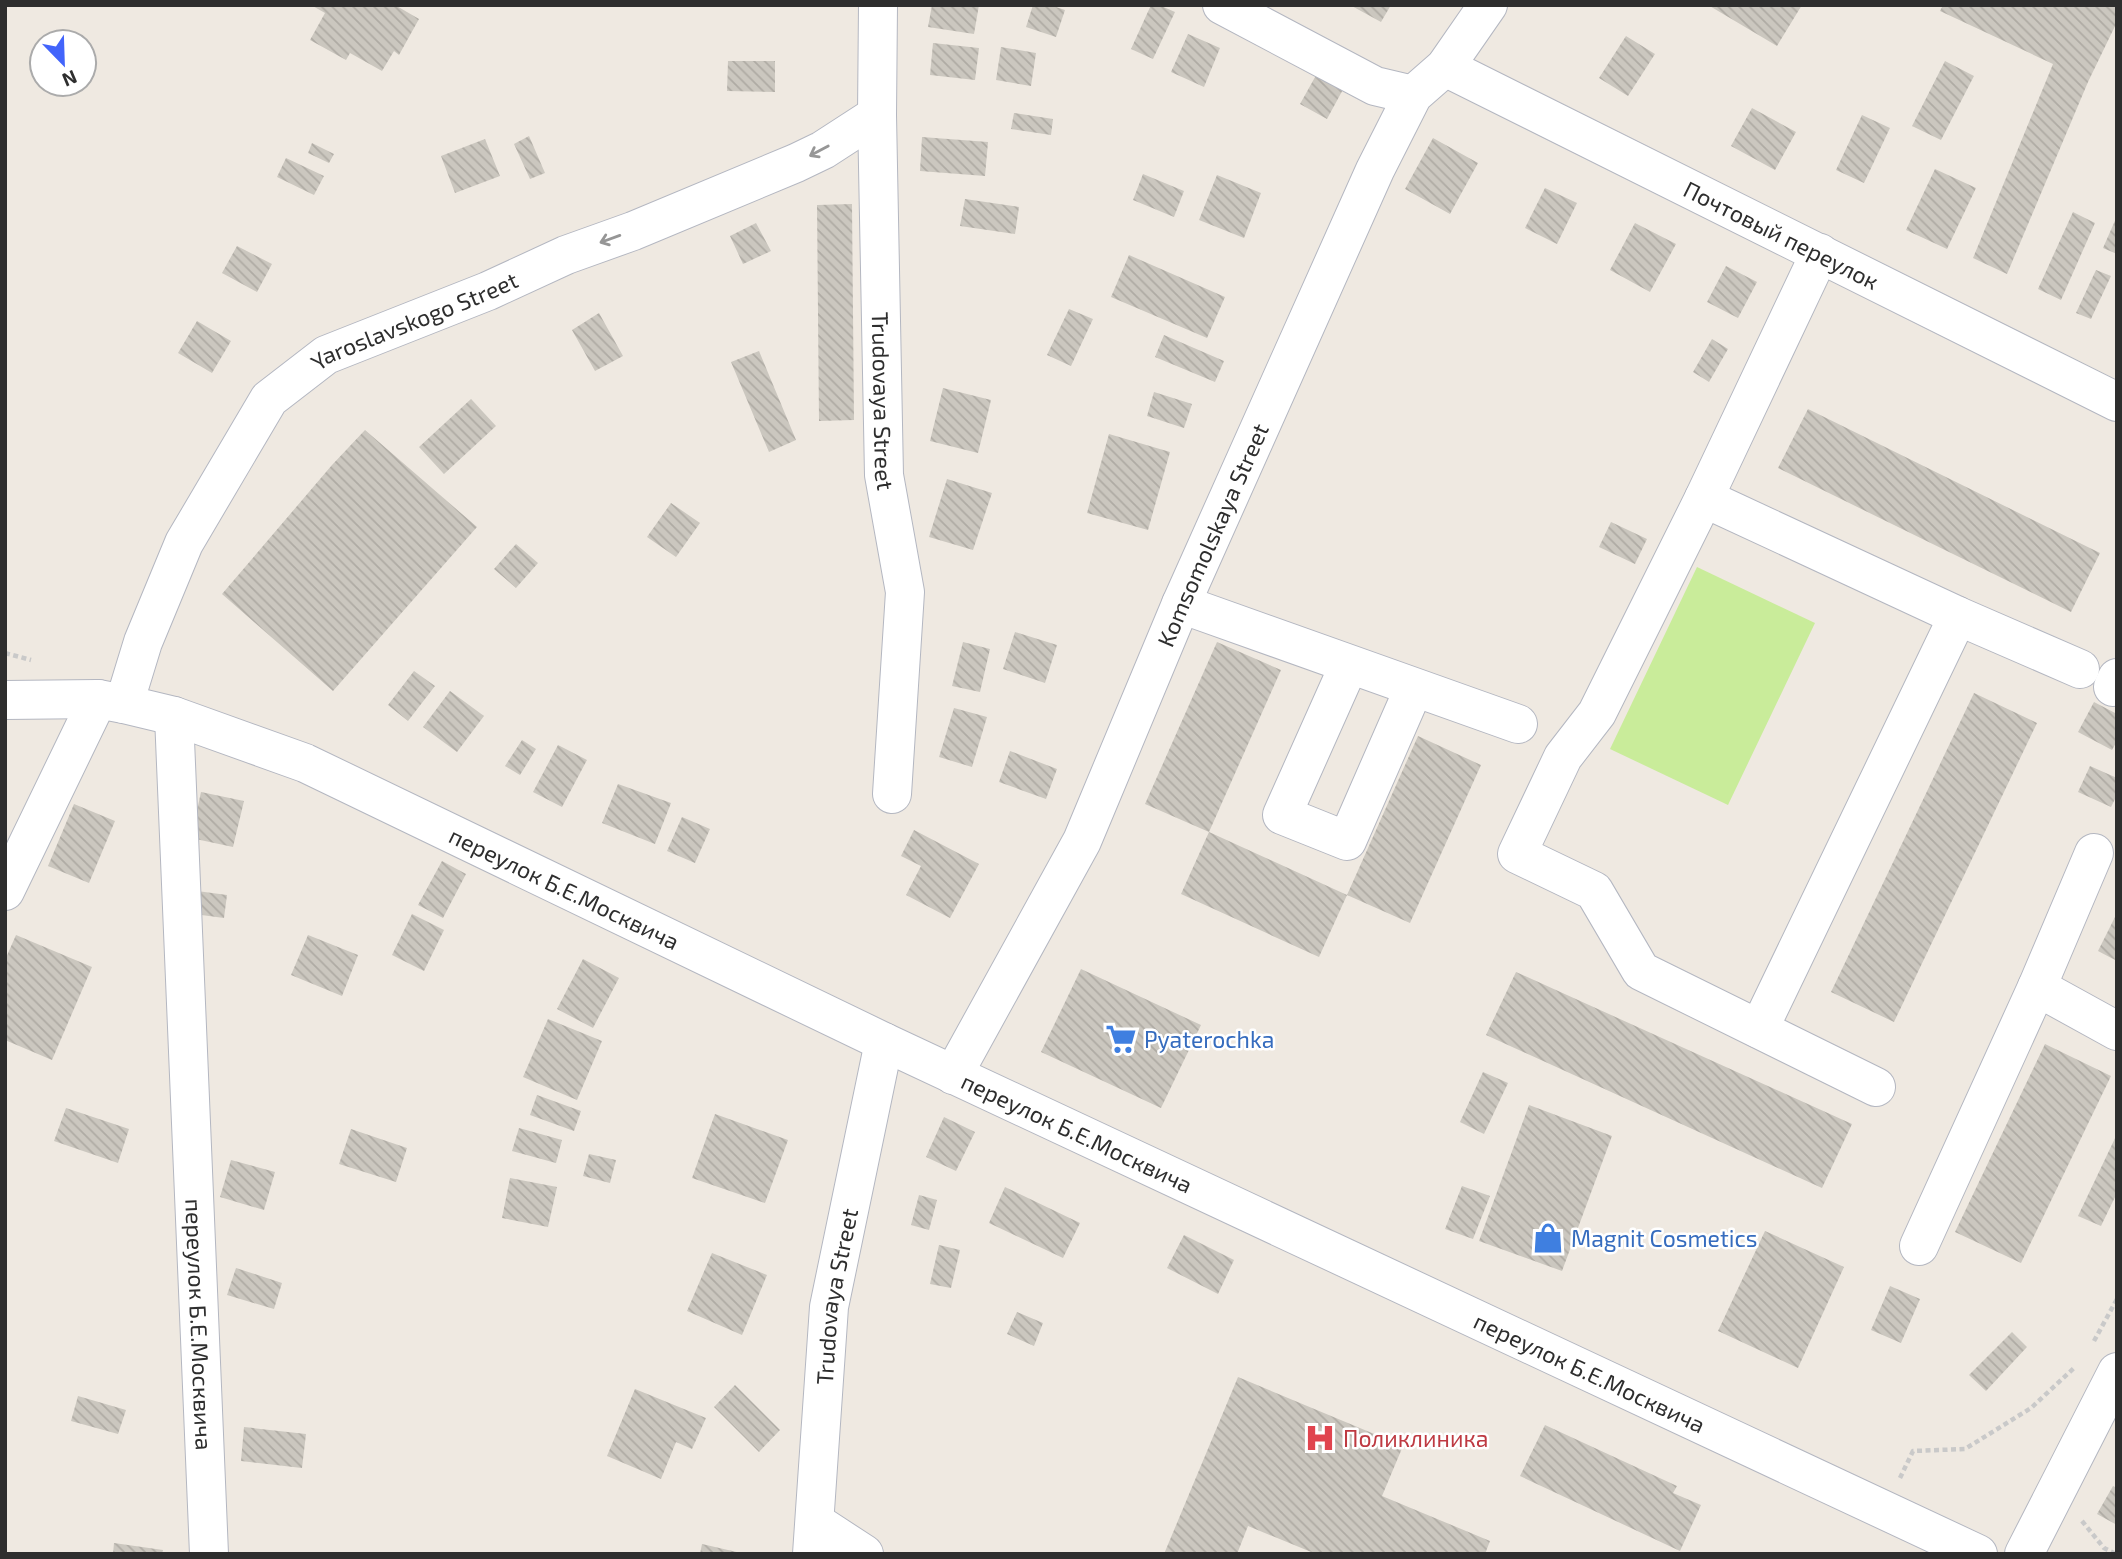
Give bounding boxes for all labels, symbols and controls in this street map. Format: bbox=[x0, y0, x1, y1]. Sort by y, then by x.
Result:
north arrow bbox=[28, 28, 98, 98]
text: N bbox=[59, 66, 81, 92]
one-way arrow bbox=[809, 145, 830, 159]
street label: Почтовый переулок bbox=[1679, 174, 1884, 295]
one-way arrow bbox=[599, 234, 621, 247]
street label: Yaroslavskogo Street bbox=[305, 265, 522, 376]
street label: Trudovaya Street bbox=[867, 312, 900, 493]
street label: Komsomolskaya Street bbox=[1151, 419, 1274, 651]
street label: переулок Б.Е.Москвича bbox=[445, 821, 684, 955]
supermarket icon: Pyaterochka bbox=[1104, 1022, 1138, 1056]
place label: Pyaterochka bbox=[1144, 1025, 1274, 1053]
street label: переулок Б.Е.Москвича bbox=[957, 1066, 1197, 1198]
street label: переулок Б.Е.Москвича bbox=[180, 1198, 219, 1451]
street label: Trudovaya Street bbox=[810, 1205, 863, 1385]
shop icon: Magnit Cosmetics bbox=[1531, 1221, 1565, 1255]
place label: Magnit Cosmetics bbox=[1571, 1224, 1757, 1252]
street label: переулок Б.Е.Москвича bbox=[1470, 1306, 1710, 1438]
hospital icon: Поликлиника bbox=[1303, 1421, 1337, 1455]
place label: Поликлиника bbox=[1343, 1424, 1488, 1452]

